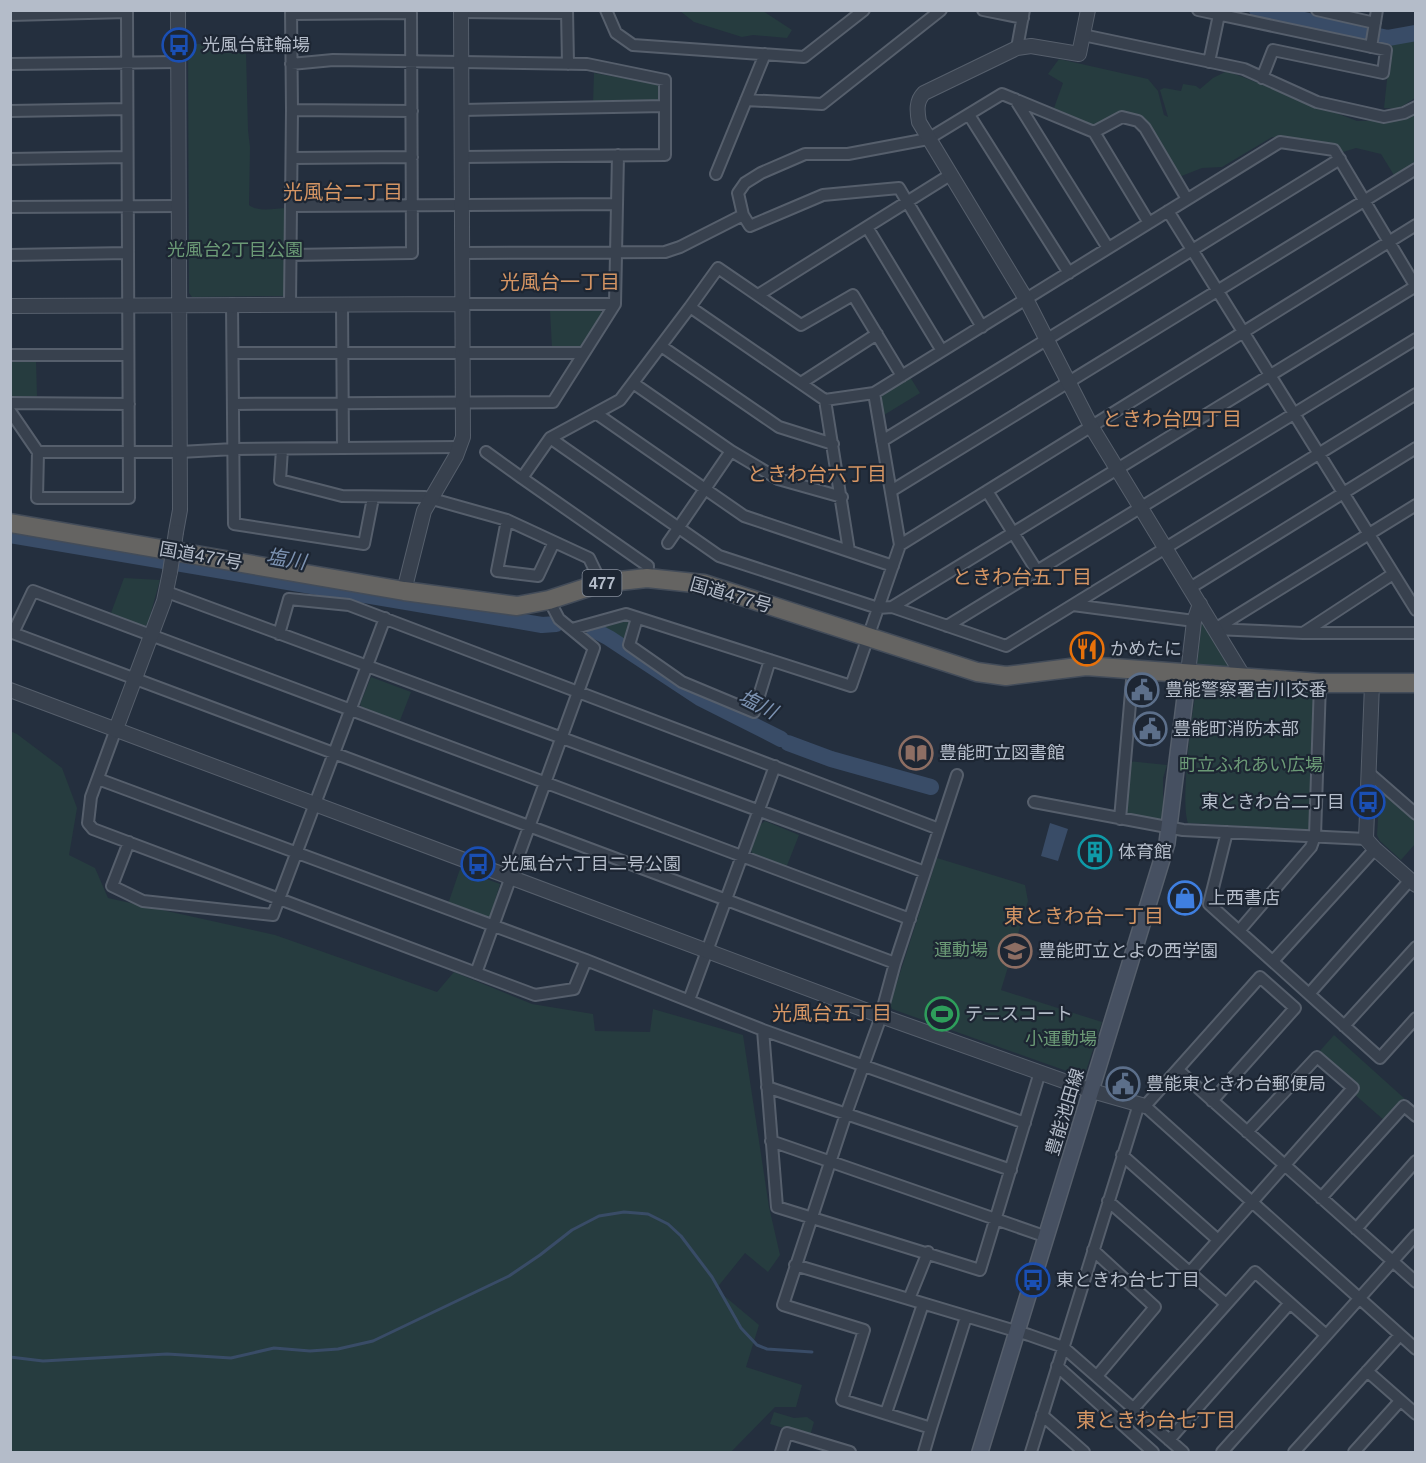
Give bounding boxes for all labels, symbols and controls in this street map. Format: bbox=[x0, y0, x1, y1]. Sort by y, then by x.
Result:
bus stop icon: 光風台駐輪場 bbox=[161, 27, 197, 63]
place label: 光風台駐輪場 bbox=[202, 35, 310, 55]
district label: 光風台二丁目 bbox=[283, 181, 403, 203]
park label: 光風台2丁目公園 bbox=[167, 240, 303, 260]
district label: 光風台一丁目 bbox=[500, 271, 620, 293]
district label: ときわ台四丁目 bbox=[1102, 408, 1242, 430]
district label: ときわ台六丁目 bbox=[747, 463, 887, 485]
street label: 国道477号 bbox=[158, 539, 244, 573]
water label: 塩川 bbox=[265, 545, 309, 573]
district label: ときわ台五丁目 bbox=[952, 566, 1092, 588]
road number: 477 bbox=[582, 570, 622, 596]
street label: 国道477号 bbox=[688, 574, 774, 616]
restaurant icon: かめたに bbox=[1069, 631, 1105, 667]
place label: かめたに bbox=[1110, 639, 1182, 659]
public building icon: 豊能警察署吉川交番 bbox=[1124, 672, 1160, 708]
place label: 豊能警察署吉川交番 bbox=[1165, 680, 1327, 700]
water label: 塩川 bbox=[735, 685, 783, 724]
public building icon: 豊能町消防本部 bbox=[1132, 711, 1168, 747]
place label: 豊能町消防本部 bbox=[1173, 719, 1299, 739]
library icon: 豊能町立図書館 bbox=[898, 735, 934, 771]
place label: 豊能町立図書館 bbox=[939, 743, 1065, 763]
park label: 町立ふれあい広場 bbox=[1179, 755, 1323, 775]
bus stop icon: 東ときわ台二丁目 bbox=[1350, 784, 1386, 820]
place label: 東ときわ台二丁目 bbox=[1201, 792, 1345, 812]
building icon: 体育館 bbox=[1077, 834, 1113, 870]
place label: 体育館 bbox=[1118, 842, 1172, 862]
bus stop icon: 光風台六丁目二号公園 bbox=[460, 846, 496, 882]
place label: 光風台六丁目二号公園 bbox=[501, 854, 681, 874]
shop icon: 上西書店 bbox=[1167, 880, 1203, 916]
place label: 上西書店 bbox=[1208, 888, 1280, 908]
district label: 東ときわ台一丁目 bbox=[1004, 905, 1164, 927]
school or university icon: 豊能町立とよの西学園 bbox=[997, 933, 1033, 969]
park label: 運動場 bbox=[934, 940, 988, 960]
place label: 豊能町立とよの西学園 bbox=[1038, 941, 1218, 961]
sports icon: テニスコート bbox=[924, 996, 960, 1032]
district label: 光風台五丁目 bbox=[772, 1002, 892, 1024]
place label: テニスコート bbox=[965, 1004, 1073, 1024]
park label: 小運動場 bbox=[1025, 1029, 1097, 1049]
street label: 豊能池田線 bbox=[1042, 1066, 1088, 1158]
public building icon: 豊能東ときわ台郵便局 bbox=[1105, 1066, 1141, 1102]
place label: 豊能東ときわ台郵便局 bbox=[1146, 1074, 1326, 1094]
bus stop icon: 東ときわ台七丁目 bbox=[1015, 1262, 1051, 1298]
place label: 東ときわ台七丁目 bbox=[1056, 1270, 1200, 1290]
district label: 東ときわ台七丁目 bbox=[1076, 1409, 1236, 1431]

